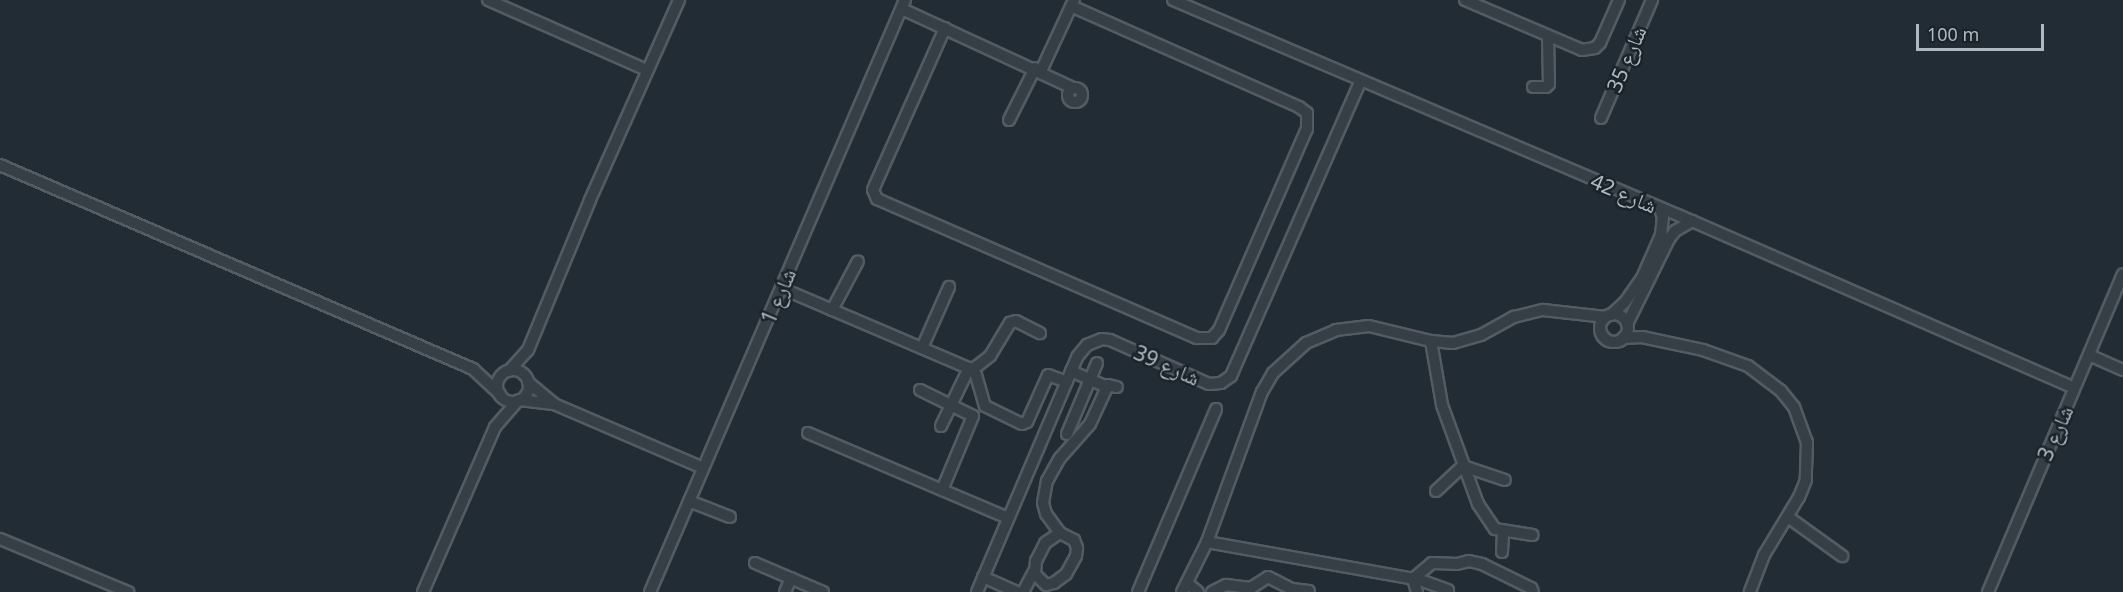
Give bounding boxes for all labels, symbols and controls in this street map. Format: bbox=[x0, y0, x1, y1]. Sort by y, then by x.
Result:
scale bar bbox=[1919, 12, 2046, 50]
street label: شارع 35 bbox=[1601, 22, 1651, 96]
text: 100 m bbox=[1927, 22, 1979, 46]
street label: شارع 42 bbox=[1587, 168, 1661, 218]
street label: شارع 1 bbox=[755, 265, 801, 327]
street label: شارع 39 bbox=[1130, 339, 1204, 391]
street label: شارع 3 bbox=[2032, 402, 2078, 464]

